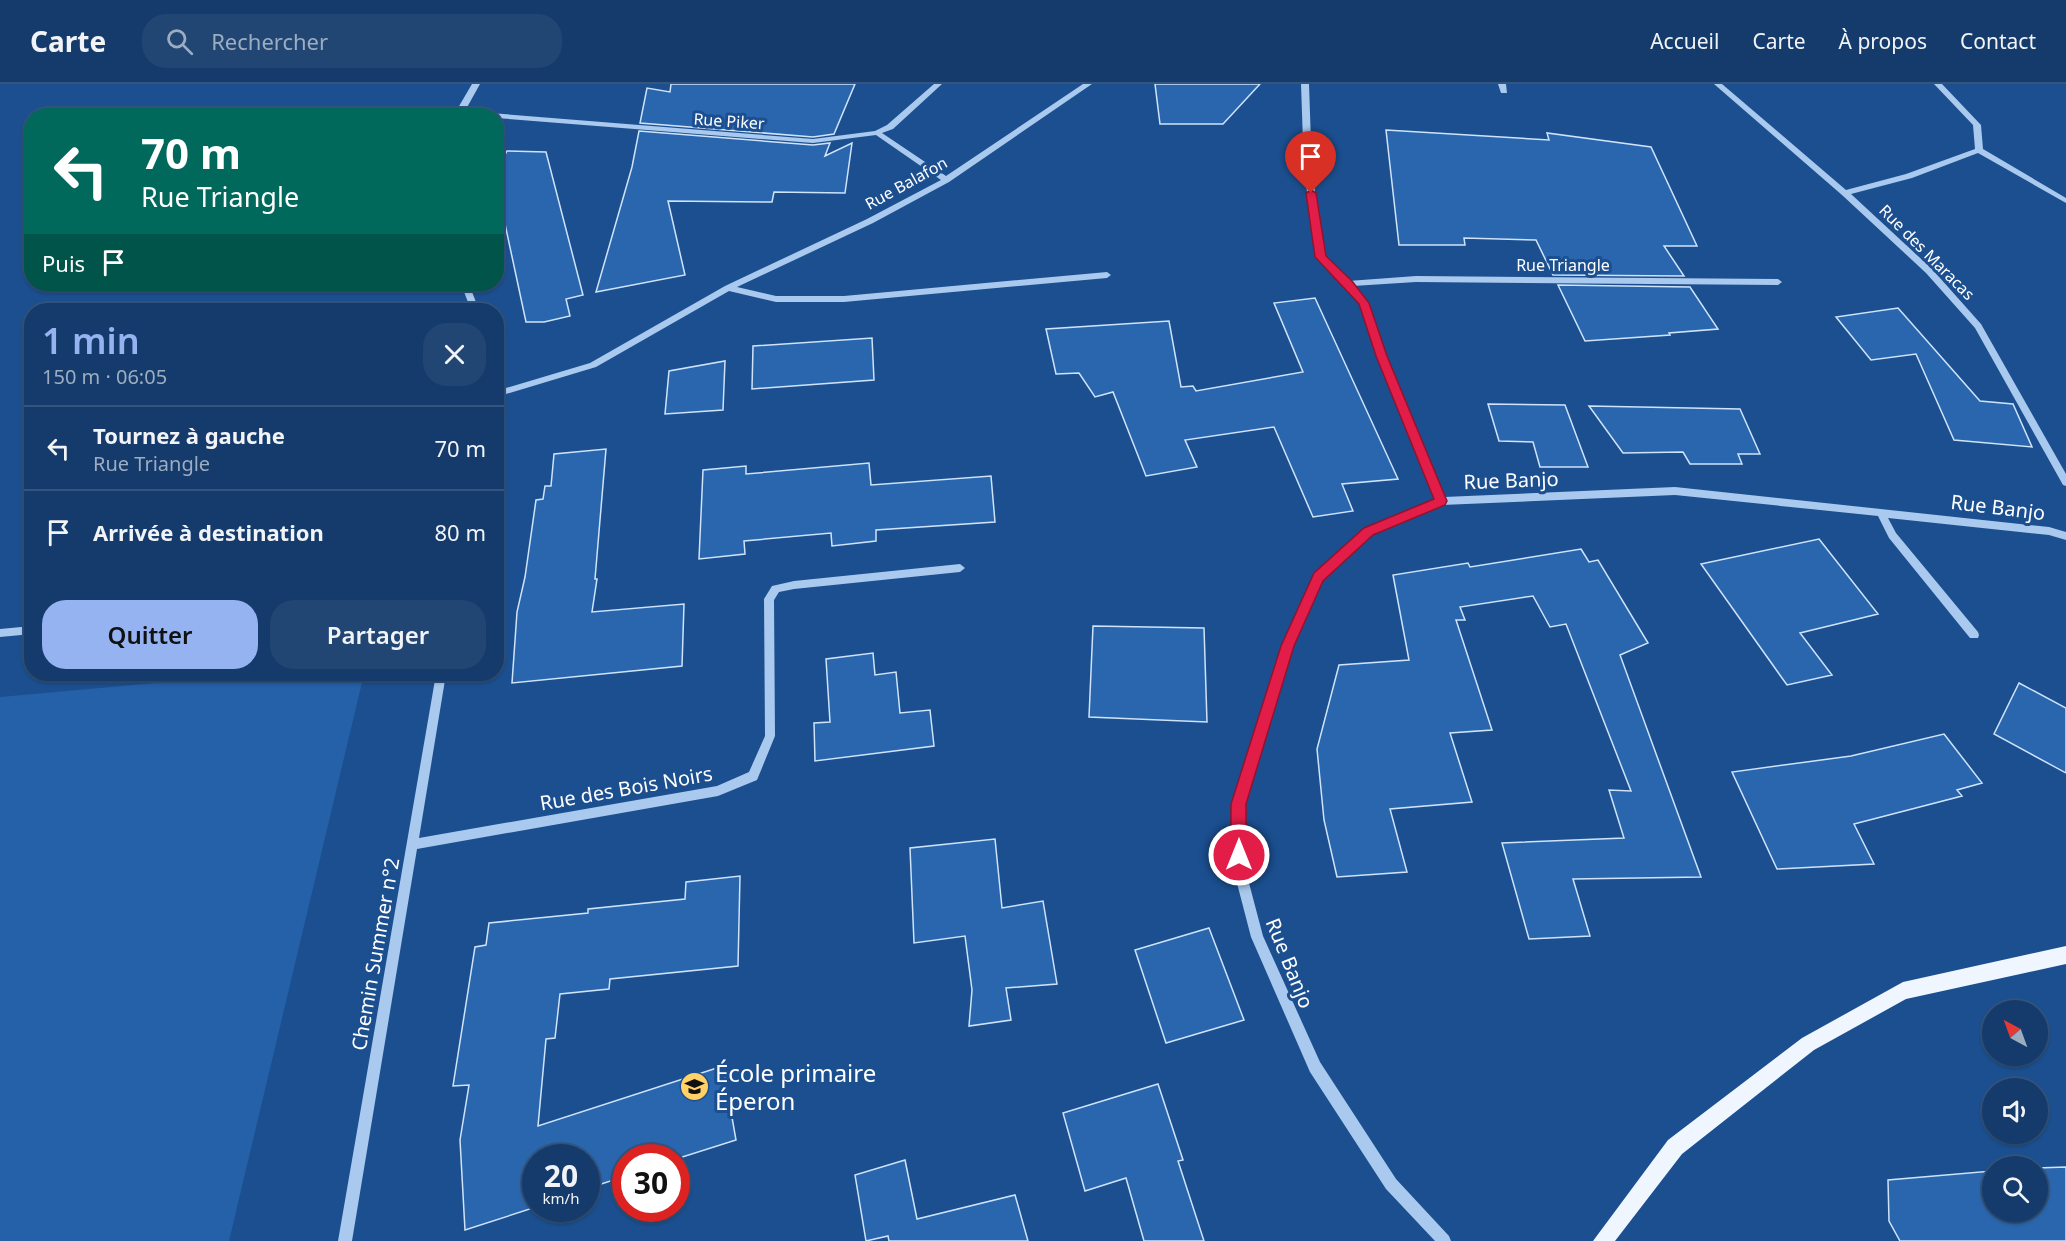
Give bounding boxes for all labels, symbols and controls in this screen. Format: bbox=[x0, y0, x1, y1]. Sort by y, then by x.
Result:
search box bbox=[142, 14, 562, 68]
text: Carte bbox=[30, 22, 106, 60]
icon: search bbox=[163, 25, 196, 58]
text: Rechercher bbox=[211, 26, 328, 56]
text: Accueil bbox=[1650, 27, 1719, 55]
text: Carte bbox=[1752, 27, 1806, 55]
text: À propos bbox=[1839, 27, 1927, 55]
text: Contact bbox=[1960, 27, 2036, 55]
street label: Rue Piker bbox=[693, 108, 766, 134]
text: 70 m bbox=[141, 124, 241, 181]
pin bbox=[1285, 131, 1336, 193]
icon: left bbox=[42, 132, 120, 210]
icon: arrive bbox=[1294, 140, 1327, 173]
street label: Rue Balafon bbox=[861, 151, 951, 215]
text: Rue Triangle bbox=[141, 178, 299, 215]
street label: Rue des Maracas bbox=[1874, 199, 1980, 305]
icon: arrive bbox=[97, 246, 130, 279]
text: Puis bbox=[42, 248, 85, 278]
street label: Rue Triangle bbox=[1516, 254, 1610, 276]
text: 1 min bbox=[42, 316, 140, 365]
button: close bbox=[423, 323, 486, 386]
text: 150 m · 06:05 bbox=[42, 363, 167, 390]
text: Tournez à gauche bbox=[93, 420, 285, 450]
icon: left bbox=[42, 432, 75, 465]
text: 70 m bbox=[435, 433, 486, 463]
text: Rue Triangle bbox=[93, 450, 210, 477]
street label: Rue Banjo bbox=[1463, 465, 1559, 495]
street label: Rue Banjo bbox=[1949, 488, 2047, 526]
icon: arrive bbox=[42, 516, 75, 549]
text: Arrivée à destination bbox=[93, 517, 324, 547]
text: 80 m bbox=[435, 517, 486, 547]
button: Quitter bbox=[42, 600, 258, 669]
button: Partager bbox=[270, 600, 486, 669]
street label: Rue des Bois Noirs bbox=[537, 760, 715, 816]
position arrow bbox=[1207, 823, 1271, 887]
street label: Chemin Summer n°2 bbox=[345, 855, 405, 1053]
street label: Rue Banjo bbox=[1260, 914, 1320, 1012]
north arrow bbox=[1982, 1000, 2048, 1066]
map controls bbox=[1982, 1000, 2048, 1222]
place label: École primaire Éperon bbox=[715, 1056, 876, 1117]
school or university icon: École primaire Éperon bbox=[678, 1070, 710, 1102]
button: sound bbox=[1982, 1078, 2048, 1144]
speed limit sign: 30 bbox=[612, 1144, 690, 1222]
text: 20 bbox=[544, 1155, 578, 1196]
button: search bbox=[1982, 1156, 2048, 1222]
text: km/h bbox=[543, 1188, 579, 1208]

